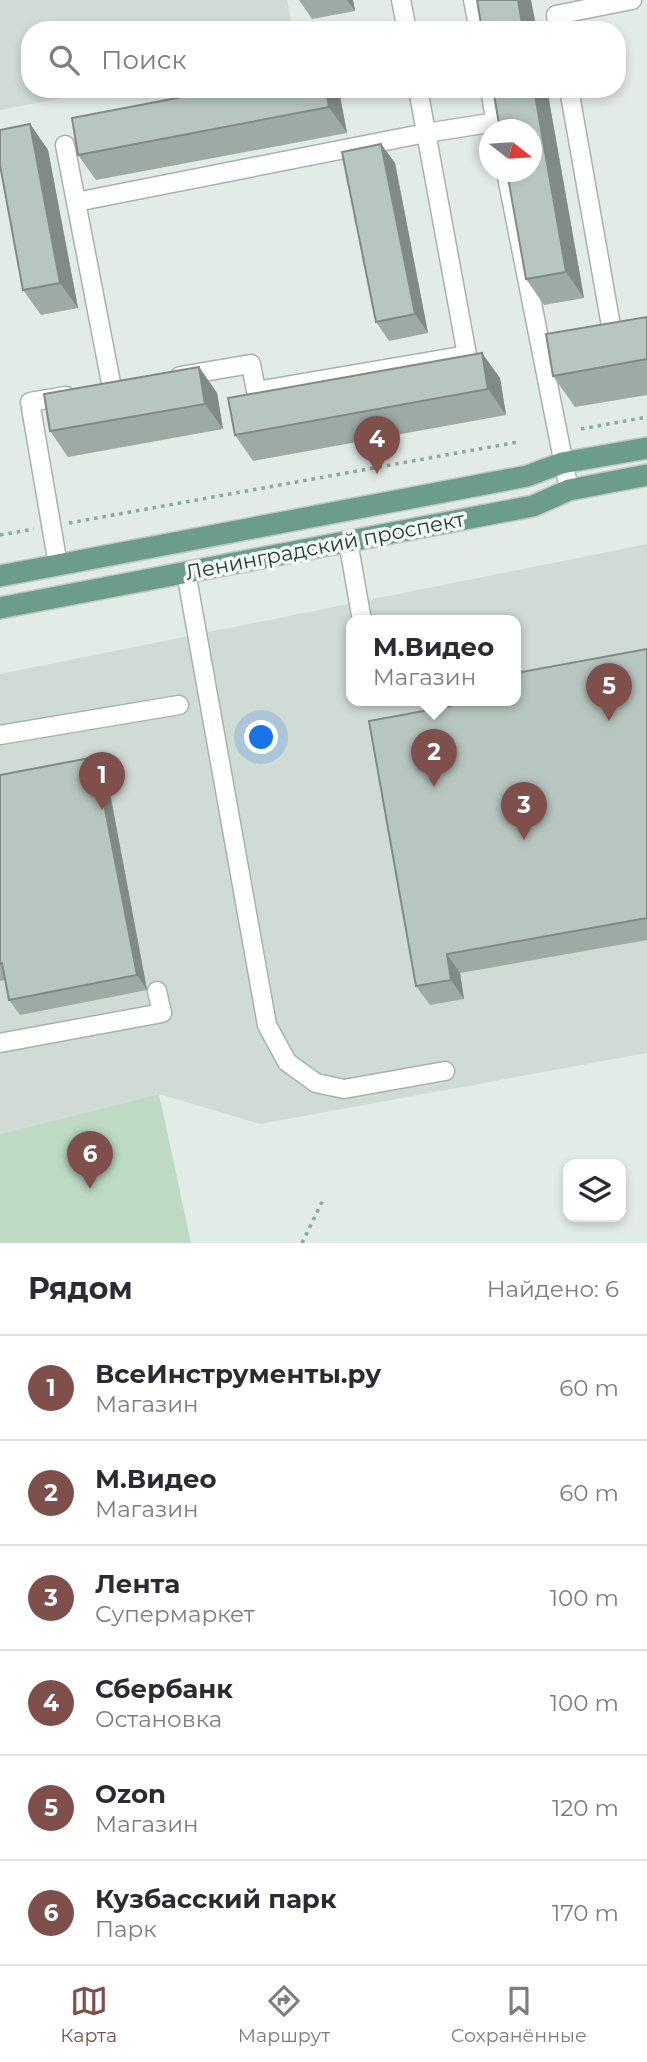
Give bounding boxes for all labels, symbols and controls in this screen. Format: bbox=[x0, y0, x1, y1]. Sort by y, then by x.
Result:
search box bbox=[21, 21, 626, 98]
icon: search bbox=[45, 41, 83, 79]
text: Поиск bbox=[101, 44, 187, 76]
north arrow bbox=[479, 119, 542, 182]
pin: 4 bbox=[354, 416, 400, 474]
street label: Ленинградский проспект bbox=[183, 506, 467, 585]
popup bbox=[346, 615, 521, 706]
text: М.Видео bbox=[373, 631, 494, 663]
text: Магазин bbox=[373, 663, 476, 691]
pin: 5 bbox=[586, 663, 632, 721]
your location bbox=[244, 720, 278, 754]
pin: 2 bbox=[411, 729, 457, 787]
pin: 1 bbox=[79, 752, 125, 810]
pin: 3 bbox=[501, 782, 547, 840]
pin: 6 bbox=[67, 1131, 113, 1189]
map controls bbox=[563, 1159, 626, 1222]
button: layers bbox=[563, 1159, 626, 1222]
text: Рядом bbox=[28, 1270, 133, 1307]
text: Найдено: 6 bbox=[487, 1275, 619, 1303]
text: ВсеИнструменты.ру bbox=[95, 1358, 381, 1390]
text: 1 bbox=[46, 1374, 56, 1402]
text: 60 m bbox=[559, 1374, 619, 1402]
text: Магазин bbox=[95, 1390, 199, 1418]
text: М.Видео bbox=[95, 1463, 217, 1495]
text: 2 bbox=[44, 1479, 58, 1507]
text: 60 m bbox=[559, 1479, 619, 1507]
text: Магазин bbox=[95, 1495, 199, 1523]
text: Лента bbox=[95, 1568, 180, 1600]
text: 3 bbox=[44, 1584, 58, 1612]
text: 100 m bbox=[550, 1584, 619, 1612]
text: Супермаркет bbox=[95, 1600, 255, 1628]
text: Сбербанк bbox=[95, 1673, 233, 1705]
text: 4 bbox=[43, 1689, 59, 1717]
text: 100 m bbox=[550, 1689, 619, 1717]
text: Остановка bbox=[95, 1705, 222, 1733]
text: Ozon bbox=[95, 1778, 166, 1810]
text: 5 bbox=[44, 1794, 58, 1822]
text: 120 m bbox=[552, 1794, 619, 1822]
text: Магазин bbox=[95, 1810, 199, 1838]
text: Кузбасский парк bbox=[95, 1883, 337, 1915]
text: 6 bbox=[44, 1899, 58, 1927]
text: 170 m bbox=[552, 1899, 619, 1927]
text: Парк bbox=[95, 1915, 157, 1943]
tab: Карта bbox=[60, 1982, 117, 2047]
tab: Маршрут bbox=[238, 1982, 330, 2047]
tab: Сохранённые bbox=[451, 1982, 587, 2047]

